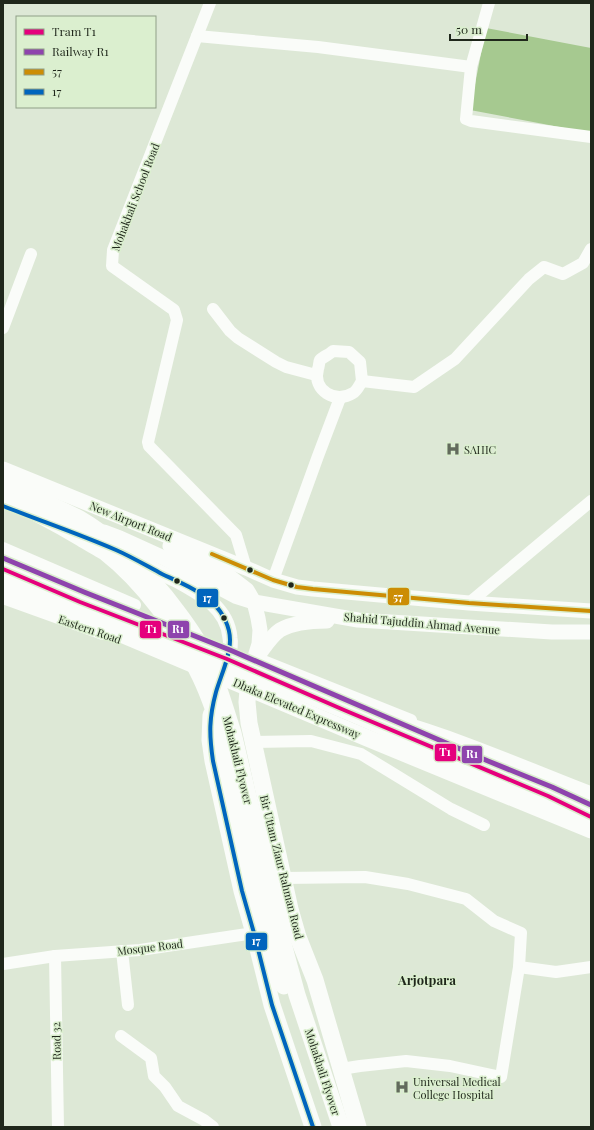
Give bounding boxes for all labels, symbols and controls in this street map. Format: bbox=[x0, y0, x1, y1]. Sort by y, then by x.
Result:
legend bbox=[16, 16, 156, 108]
scale bar bbox=[450, 16, 527, 42]
text: 50 m bbox=[456, 21, 482, 37]
text: Tram T1 bbox=[52, 23, 97, 39]
text: Railway R1 bbox=[52, 43, 109, 59]
text: 57 bbox=[52, 63, 62, 79]
text: 17 bbox=[52, 83, 61, 99]
street label: Mohakhali School Road bbox=[107, 140, 163, 253]
hospital icon: SAHIC bbox=[445, 441, 461, 457]
place label: SAHIC bbox=[464, 442, 496, 457]
street label: New Airport Road bbox=[88, 498, 175, 545]
unlabelled marker bbox=[245, 565, 255, 575]
unlabelled marker bbox=[172, 576, 182, 586]
unlabelled marker bbox=[286, 580, 296, 590]
line badge: 57 bbox=[387, 587, 410, 606]
line badge: 17 bbox=[196, 588, 219, 608]
text: 57 bbox=[393, 589, 403, 604]
text: 17 bbox=[202, 590, 212, 605]
street label: Shahid Tajuddin Ahmad Avenue bbox=[343, 609, 501, 637]
street label: Eastern Road bbox=[56, 611, 124, 647]
unlabelled marker bbox=[219, 613, 229, 623]
line badge: T1 bbox=[139, 620, 162, 639]
line badge: R1 bbox=[167, 620, 190, 639]
text: T1 bbox=[145, 621, 157, 636]
text: R1 bbox=[172, 621, 184, 636]
street label: Dhaka Elevated Expressway bbox=[231, 674, 363, 742]
street label: Mohakhali Flyover bbox=[220, 714, 256, 806]
line badge: T1 bbox=[434, 743, 457, 762]
text: T1 bbox=[439, 744, 451, 759]
line badge: R1 bbox=[461, 745, 483, 764]
text: R1 bbox=[466, 746, 478, 761]
street label: Bir Uttam Ziaur Rahman Road bbox=[257, 793, 307, 941]
line badge: 17 bbox=[245, 932, 268, 951]
text: 17 bbox=[251, 933, 261, 948]
street label: Mosque Road bbox=[116, 935, 184, 958]
district label: Arjotpara bbox=[397, 971, 456, 988]
street label: Road 32 bbox=[48, 1022, 64, 1060]
street label: Mohakhali Flyover bbox=[302, 1027, 344, 1117]
place label: Universal Medical College Hospital bbox=[413, 1074, 501, 1102]
hospital icon: Universal Medical College Hospital bbox=[394, 1079, 410, 1095]

